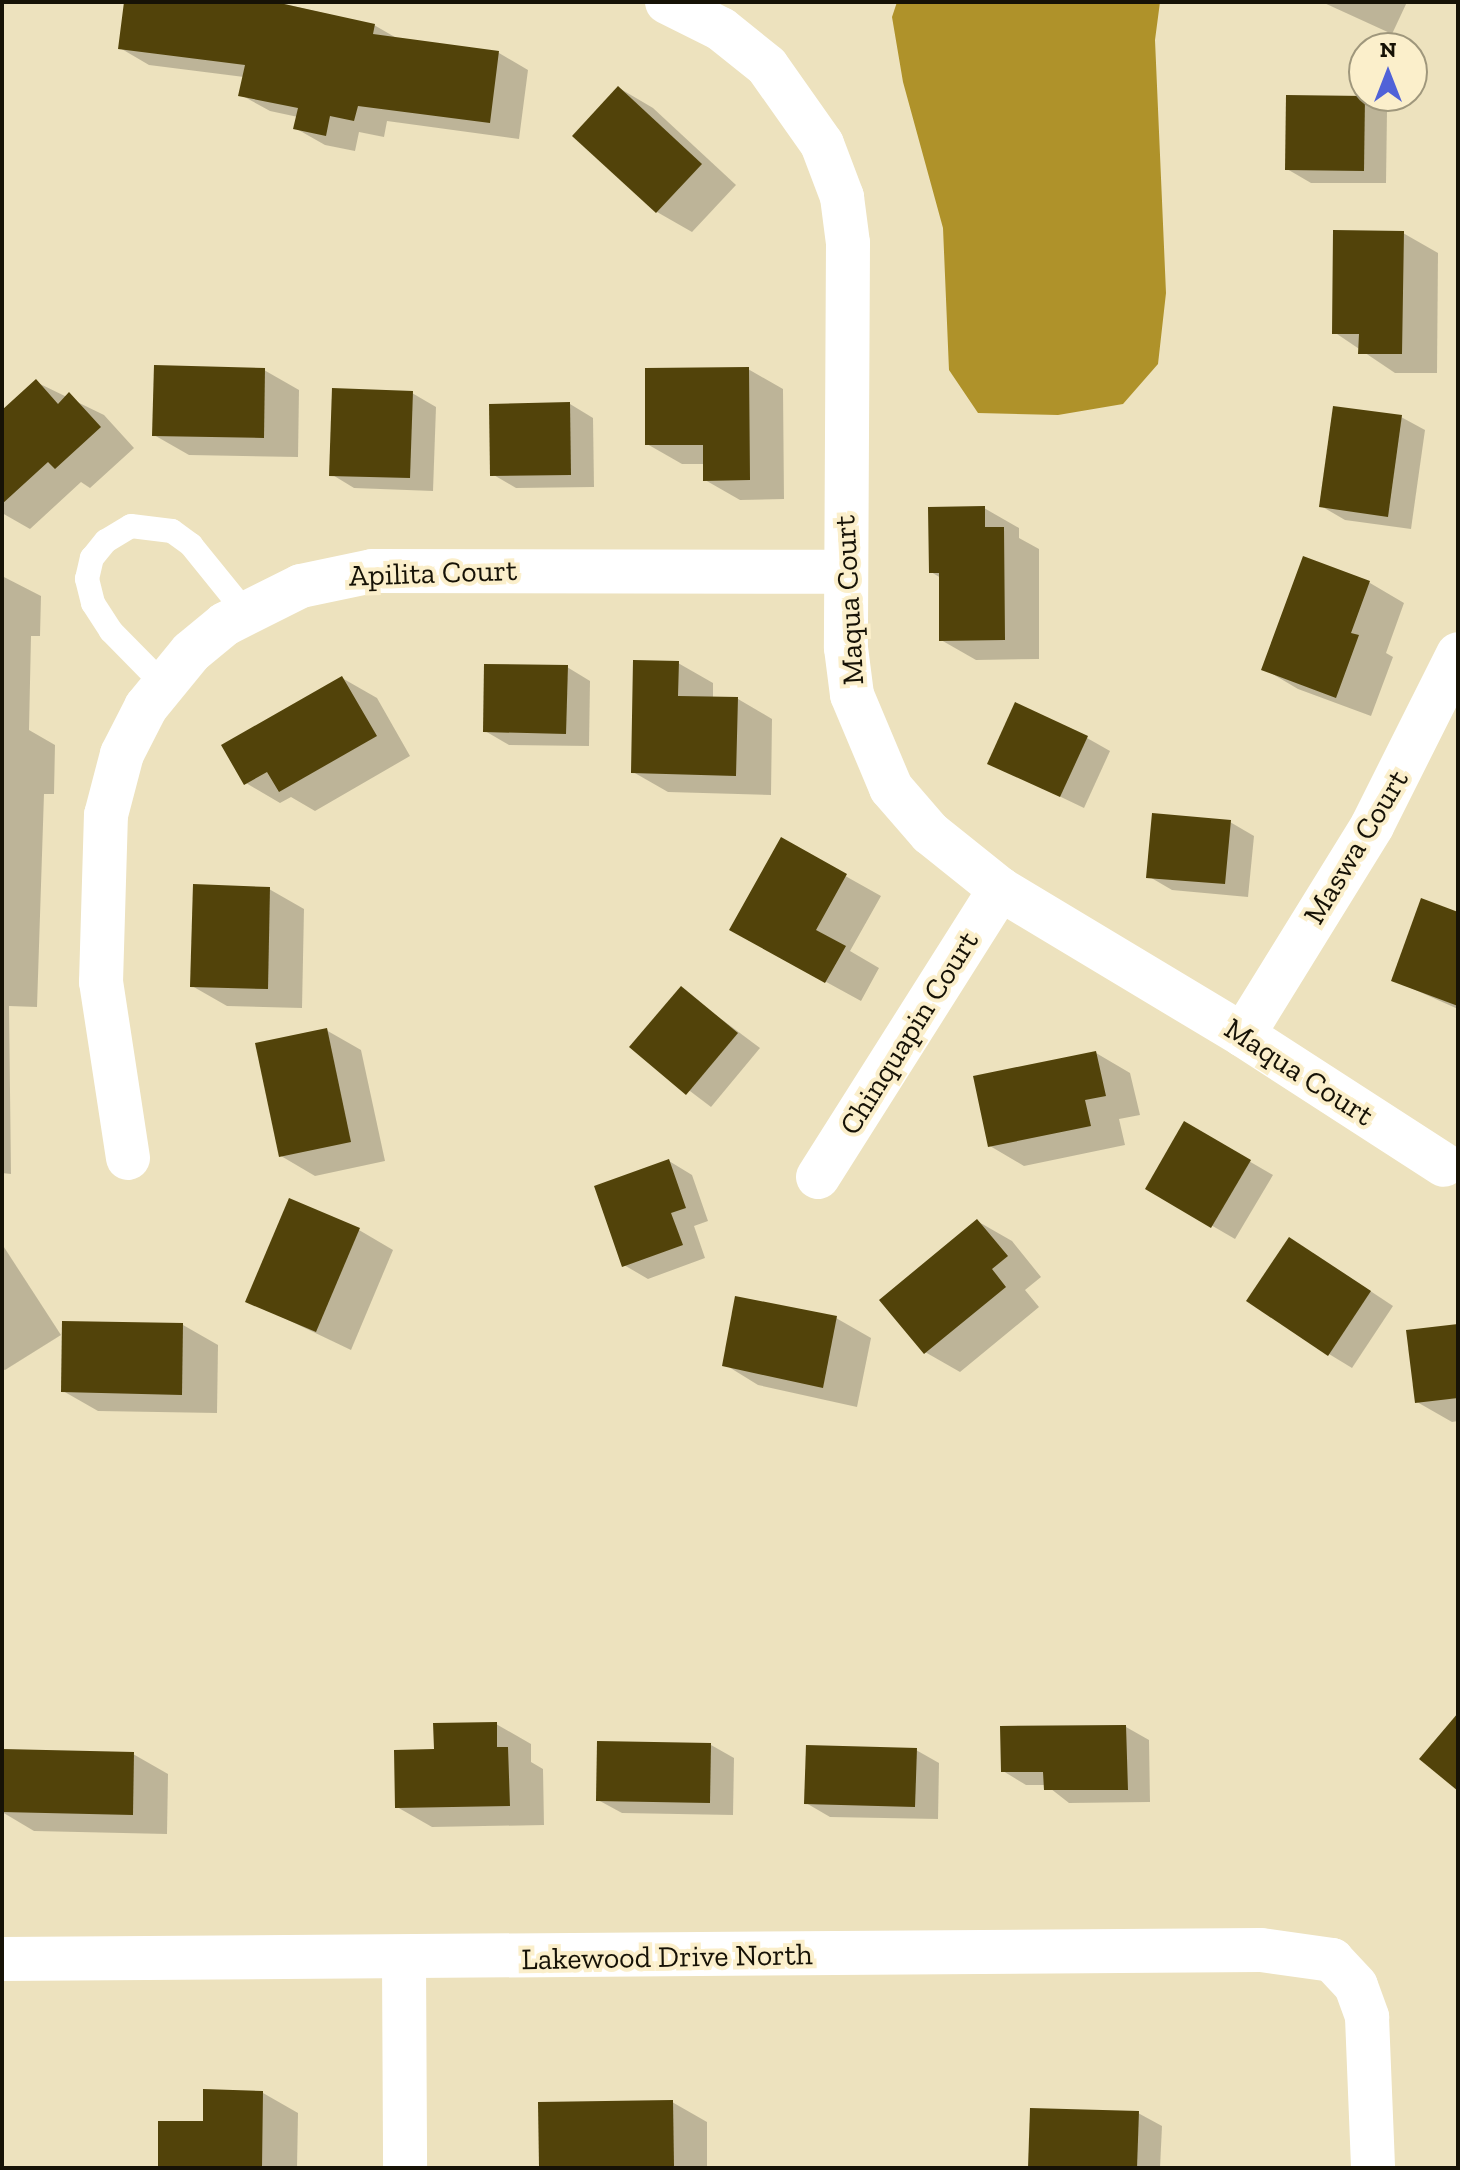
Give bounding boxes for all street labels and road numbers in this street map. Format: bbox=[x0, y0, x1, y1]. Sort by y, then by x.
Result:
street label: Maqua Court bbox=[827, 514, 871, 686]
street label: Apilita Court bbox=[348, 552, 518, 594]
street label: Maswa Court bbox=[1296, 763, 1416, 931]
street label: Chinquapin Court bbox=[832, 925, 986, 1141]
street label: Maqua Court bbox=[1218, 1011, 1380, 1133]
street label: Lakewood Drive North bbox=[521, 1936, 813, 1978]

